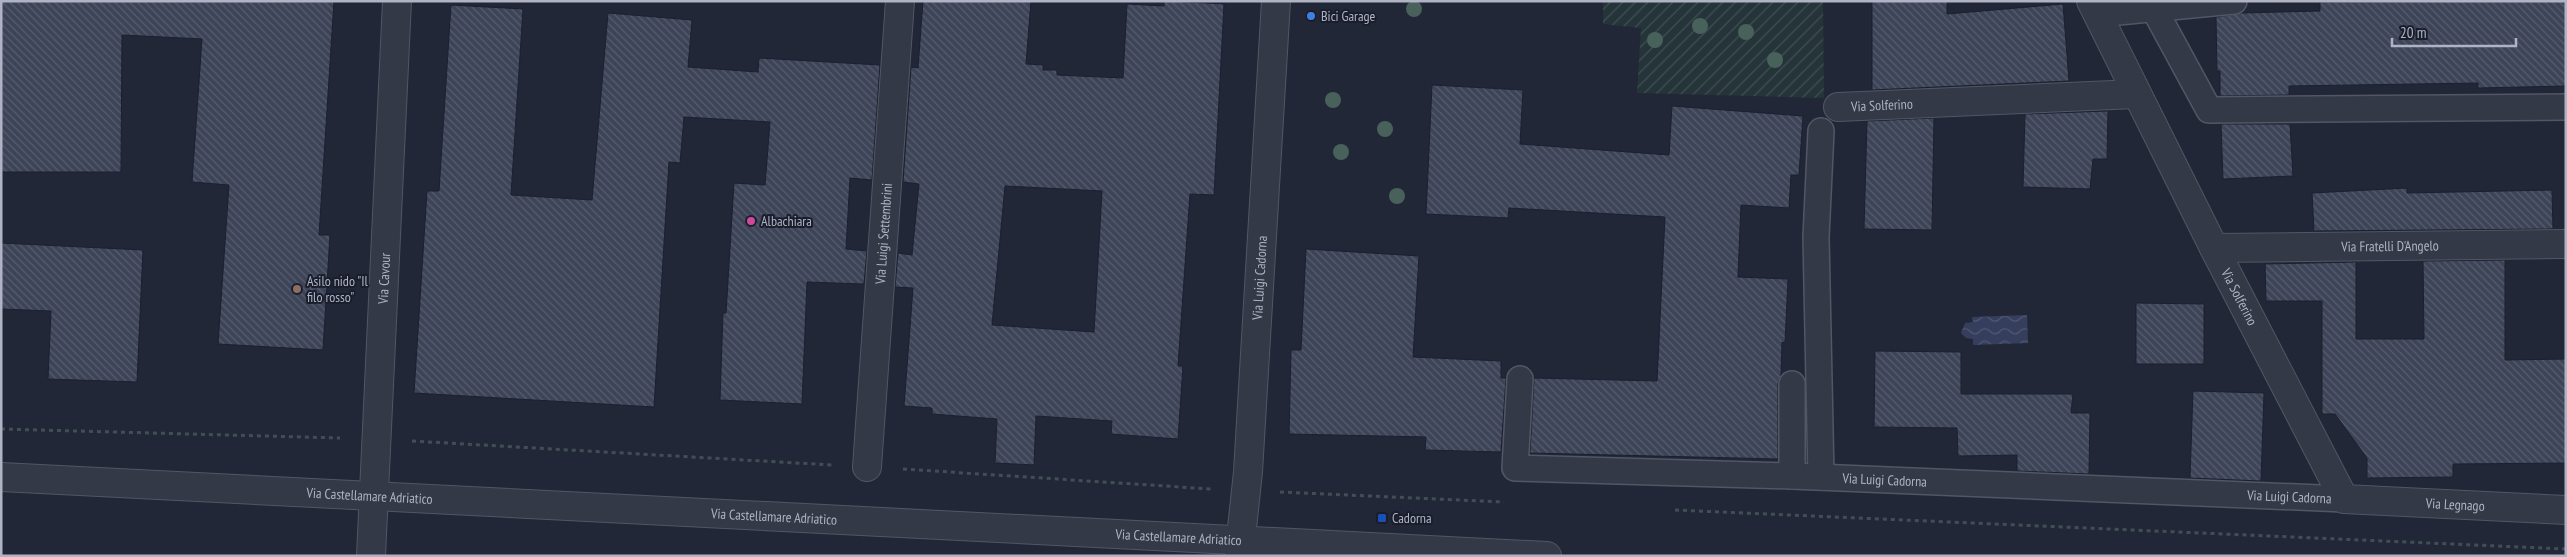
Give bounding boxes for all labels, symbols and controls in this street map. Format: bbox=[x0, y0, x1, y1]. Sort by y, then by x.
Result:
place label: Bici Garage bbox=[1321, 7, 1376, 25]
marker: Bici Garage bbox=[1305, 10, 1317, 22]
scale bar bbox=[2392, 15, 2516, 47]
text: 20 m bbox=[2400, 23, 2426, 42]
street label: Via Solferino bbox=[1850, 95, 1913, 115]
street label: Via Luigi Settembrini bbox=[871, 182, 896, 286]
place label: Albachiara bbox=[761, 212, 812, 230]
marker: Albachiara bbox=[745, 215, 757, 227]
street label: Via Luigi Cadorna bbox=[1248, 235, 1271, 322]
street label: Via Fratelli D'Angelo bbox=[2340, 236, 2439, 256]
street label: Via Cavour bbox=[374, 252, 394, 305]
street label: Via Solferino bbox=[2217, 264, 2262, 328]
place label: Asilo nido "Il filo rosso" bbox=[307, 272, 368, 306]
marker: Asilo nido "Il filo rosso" bbox=[291, 283, 303, 295]
street label: Via Luigi Cadorna bbox=[1841, 469, 1927, 491]
street label: Via Castellamare Adriatico bbox=[305, 484, 433, 508]
street label: Via Luigi Cadorna bbox=[2246, 486, 2332, 507]
street label: Via Legnago bbox=[2424, 494, 2485, 515]
street label: Via Castellamare Adriatico bbox=[709, 504, 837, 529]
place label: Cadorna bbox=[1392, 509, 1432, 527]
marker: Cadorna bbox=[1376, 512, 1388, 524]
street label: Via Castellamare Adriatico bbox=[1114, 525, 1242, 549]

